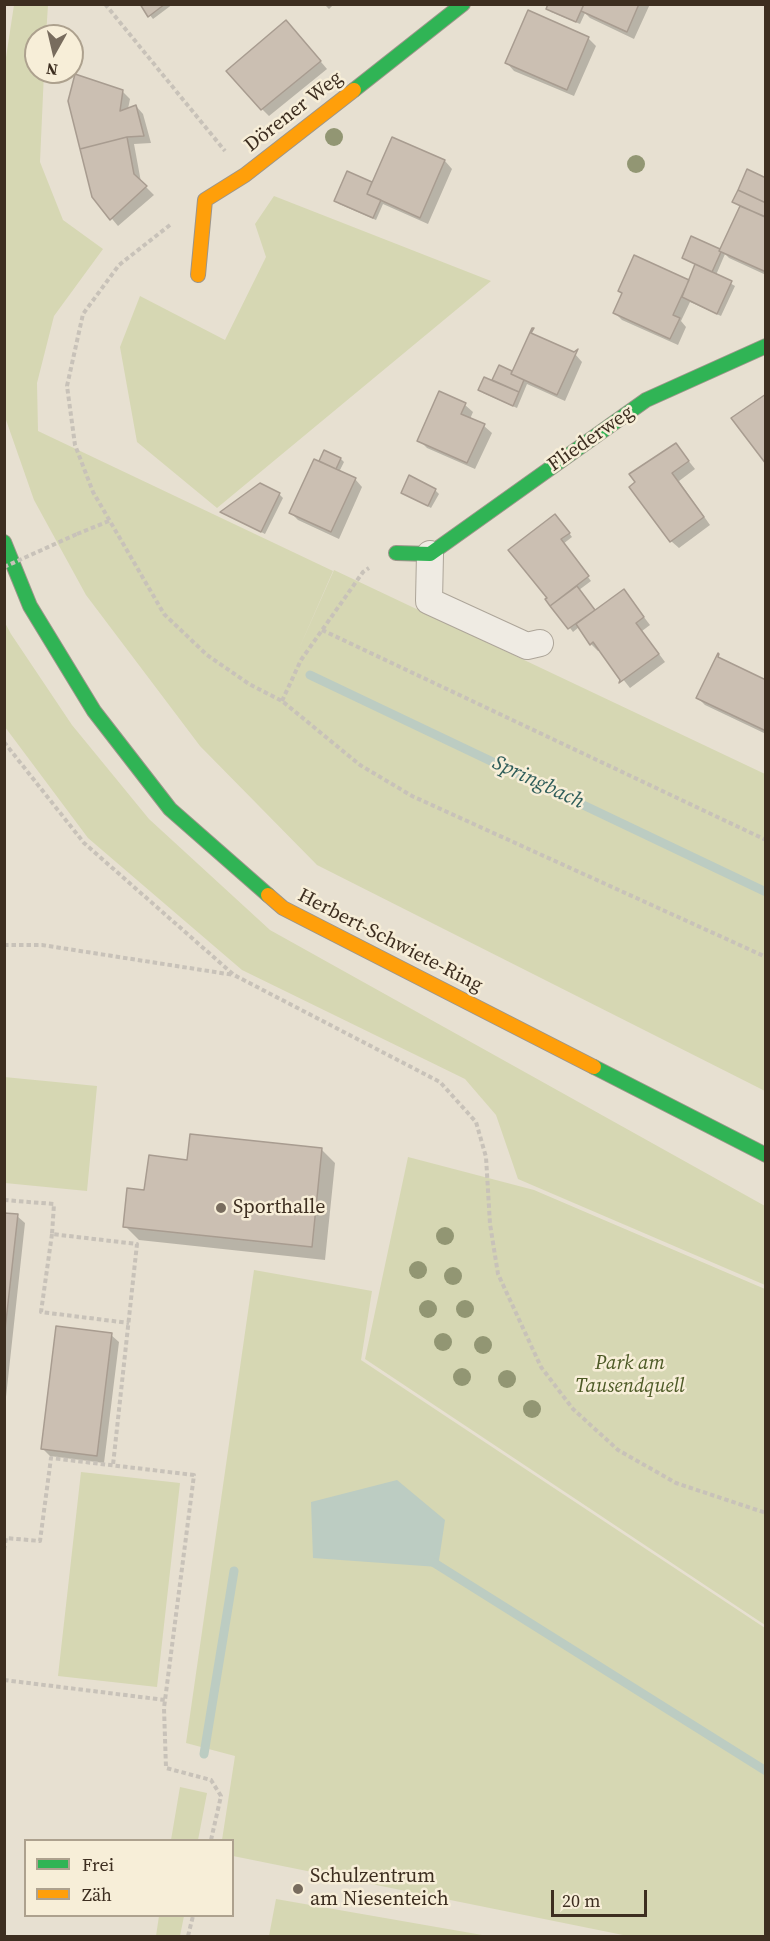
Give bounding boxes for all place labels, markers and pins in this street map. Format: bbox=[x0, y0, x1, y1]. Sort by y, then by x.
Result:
place label: Sporthalle bbox=[233, 1196, 325, 1220]
marker: Sporthalle bbox=[214, 1201, 228, 1215]
place label: Schulzentrum am Niesenteich bbox=[310, 1865, 449, 1912]
marker: Schulzentrum am Niesenteich bbox=[291, 1882, 305, 1896]

